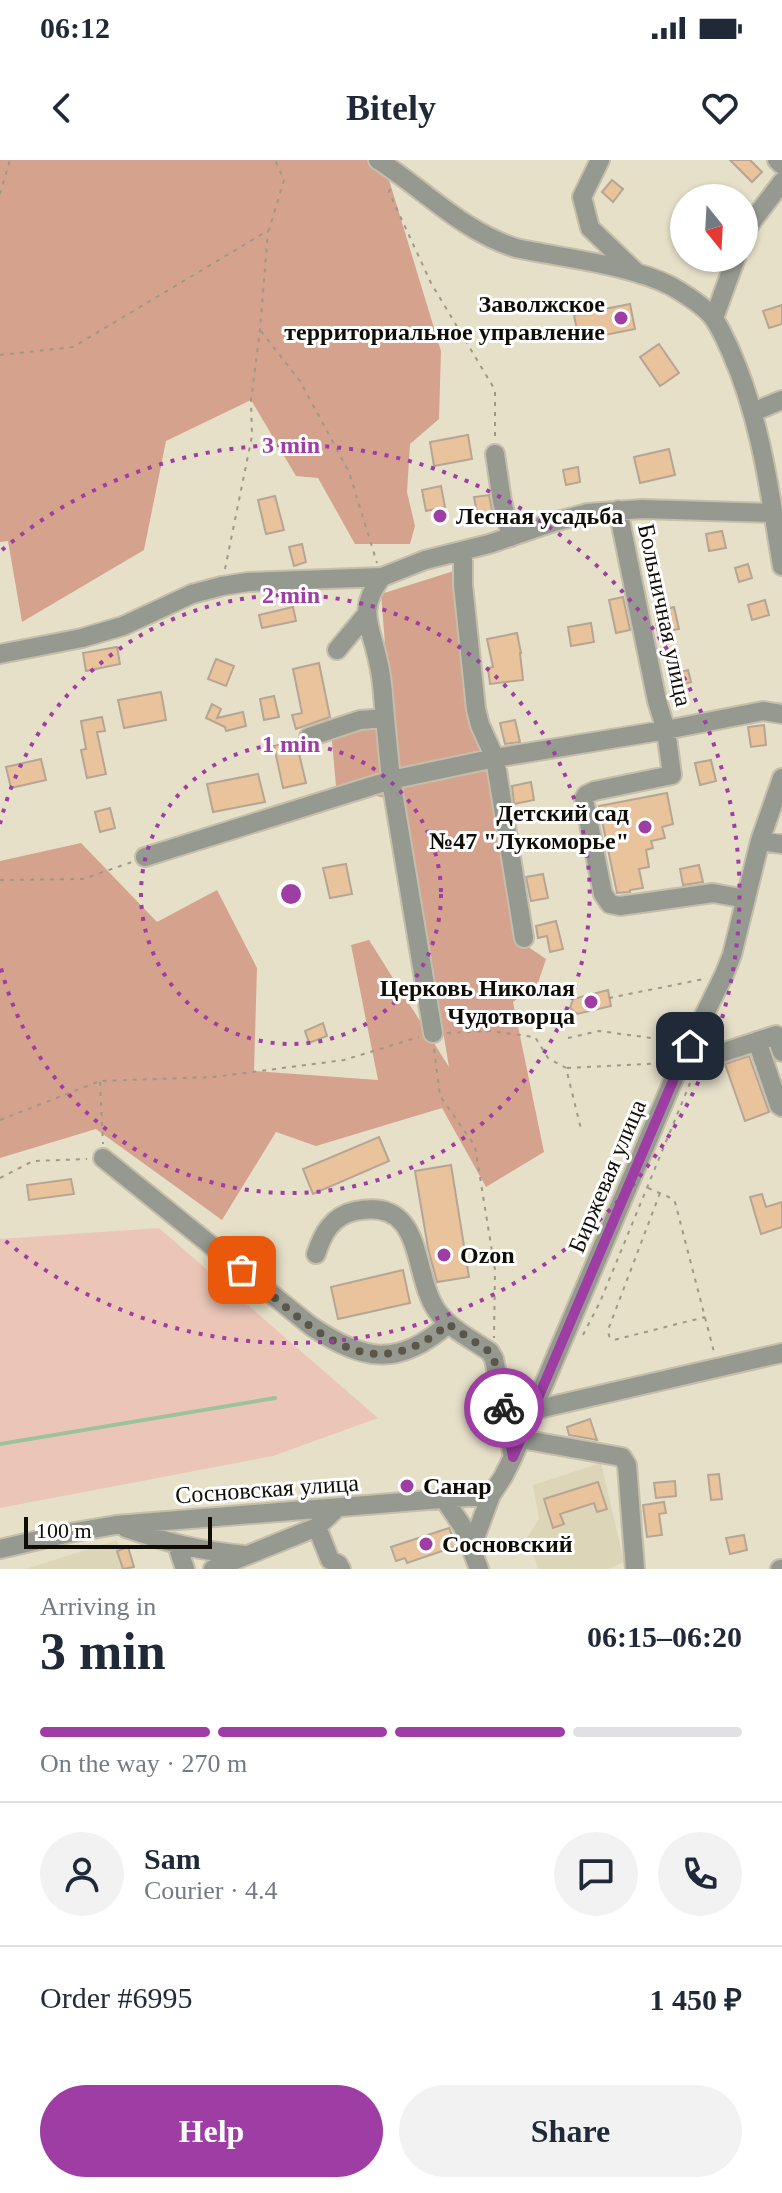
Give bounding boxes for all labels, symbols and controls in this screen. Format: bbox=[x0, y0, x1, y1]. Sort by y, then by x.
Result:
text: 06:12 bbox=[40, 11, 110, 44]
icon: back bbox=[40, 86, 84, 130]
icon: heart bbox=[698, 86, 742, 130]
text: Bitely bbox=[346, 88, 436, 128]
north arrow bbox=[670, 184, 758, 272]
map controls bbox=[670, 184, 758, 272]
place label: Заволжское территориальное управление bbox=[284, 291, 605, 345]
marker: Заволжское территориальное управление bbox=[612, 309, 630, 327]
text: 3 min bbox=[262, 432, 320, 458]
place label: Лесная усадьба bbox=[456, 503, 623, 529]
marker: Лесная усадьба bbox=[431, 507, 449, 525]
street label: Больничная улица bbox=[633, 521, 697, 709]
text: 2 min bbox=[262, 582, 320, 608]
text: 1 min bbox=[262, 731, 320, 757]
place label: Детский сад №47 "Лукоморье" bbox=[429, 800, 629, 854]
marker: Детский сад №47 "Лукоморье" bbox=[636, 818, 654, 836]
centre of rings bbox=[277, 880, 305, 908]
place label: Церковь Николая Чудотворца bbox=[380, 975, 575, 1029]
marker: Церковь Николая Чудотворца bbox=[582, 993, 600, 1011]
pin bbox=[656, 1012, 724, 1080]
icon: home bbox=[668, 1024, 712, 1068]
street label: Биржевая улица bbox=[563, 1095, 651, 1256]
pin bbox=[208, 1236, 276, 1304]
place label: Ozon bbox=[460, 1242, 515, 1268]
marker: Ozon bbox=[435, 1246, 453, 1264]
icon: bag bbox=[220, 1248, 264, 1292]
courier bbox=[464, 1368, 544, 1448]
icon: bike bbox=[482, 1386, 526, 1430]
street label: Сосновская улица bbox=[174, 1470, 360, 1508]
place label: Санар bbox=[423, 1473, 492, 1499]
marker: Санар bbox=[398, 1477, 416, 1495]
scale bar bbox=[24, 1513, 212, 1549]
text: 100 m bbox=[36, 1518, 92, 1543]
place label: Сосновский bbox=[442, 1531, 573, 1557]
marker: Сосновский bbox=[417, 1535, 435, 1553]
text: Arriving in bbox=[40, 1592, 156, 1621]
text: 06:15–06:20 bbox=[587, 1620, 742, 1653]
text: 3 min bbox=[40, 1623, 166, 1680]
text: On the way · 270 m bbox=[40, 1749, 247, 1778]
button: person bbox=[40, 1832, 124, 1916]
button: chat bbox=[554, 1832, 638, 1916]
button: phone bbox=[658, 1832, 742, 1916]
text: Sam bbox=[144, 1842, 201, 1875]
text: Courier · 4.4 bbox=[144, 1876, 278, 1905]
text: Order #6995 bbox=[40, 1981, 192, 2014]
text: 1 450 ₽ bbox=[650, 1983, 742, 2016]
button: Help bbox=[40, 2085, 383, 2177]
button: Share bbox=[399, 2085, 742, 2177]

